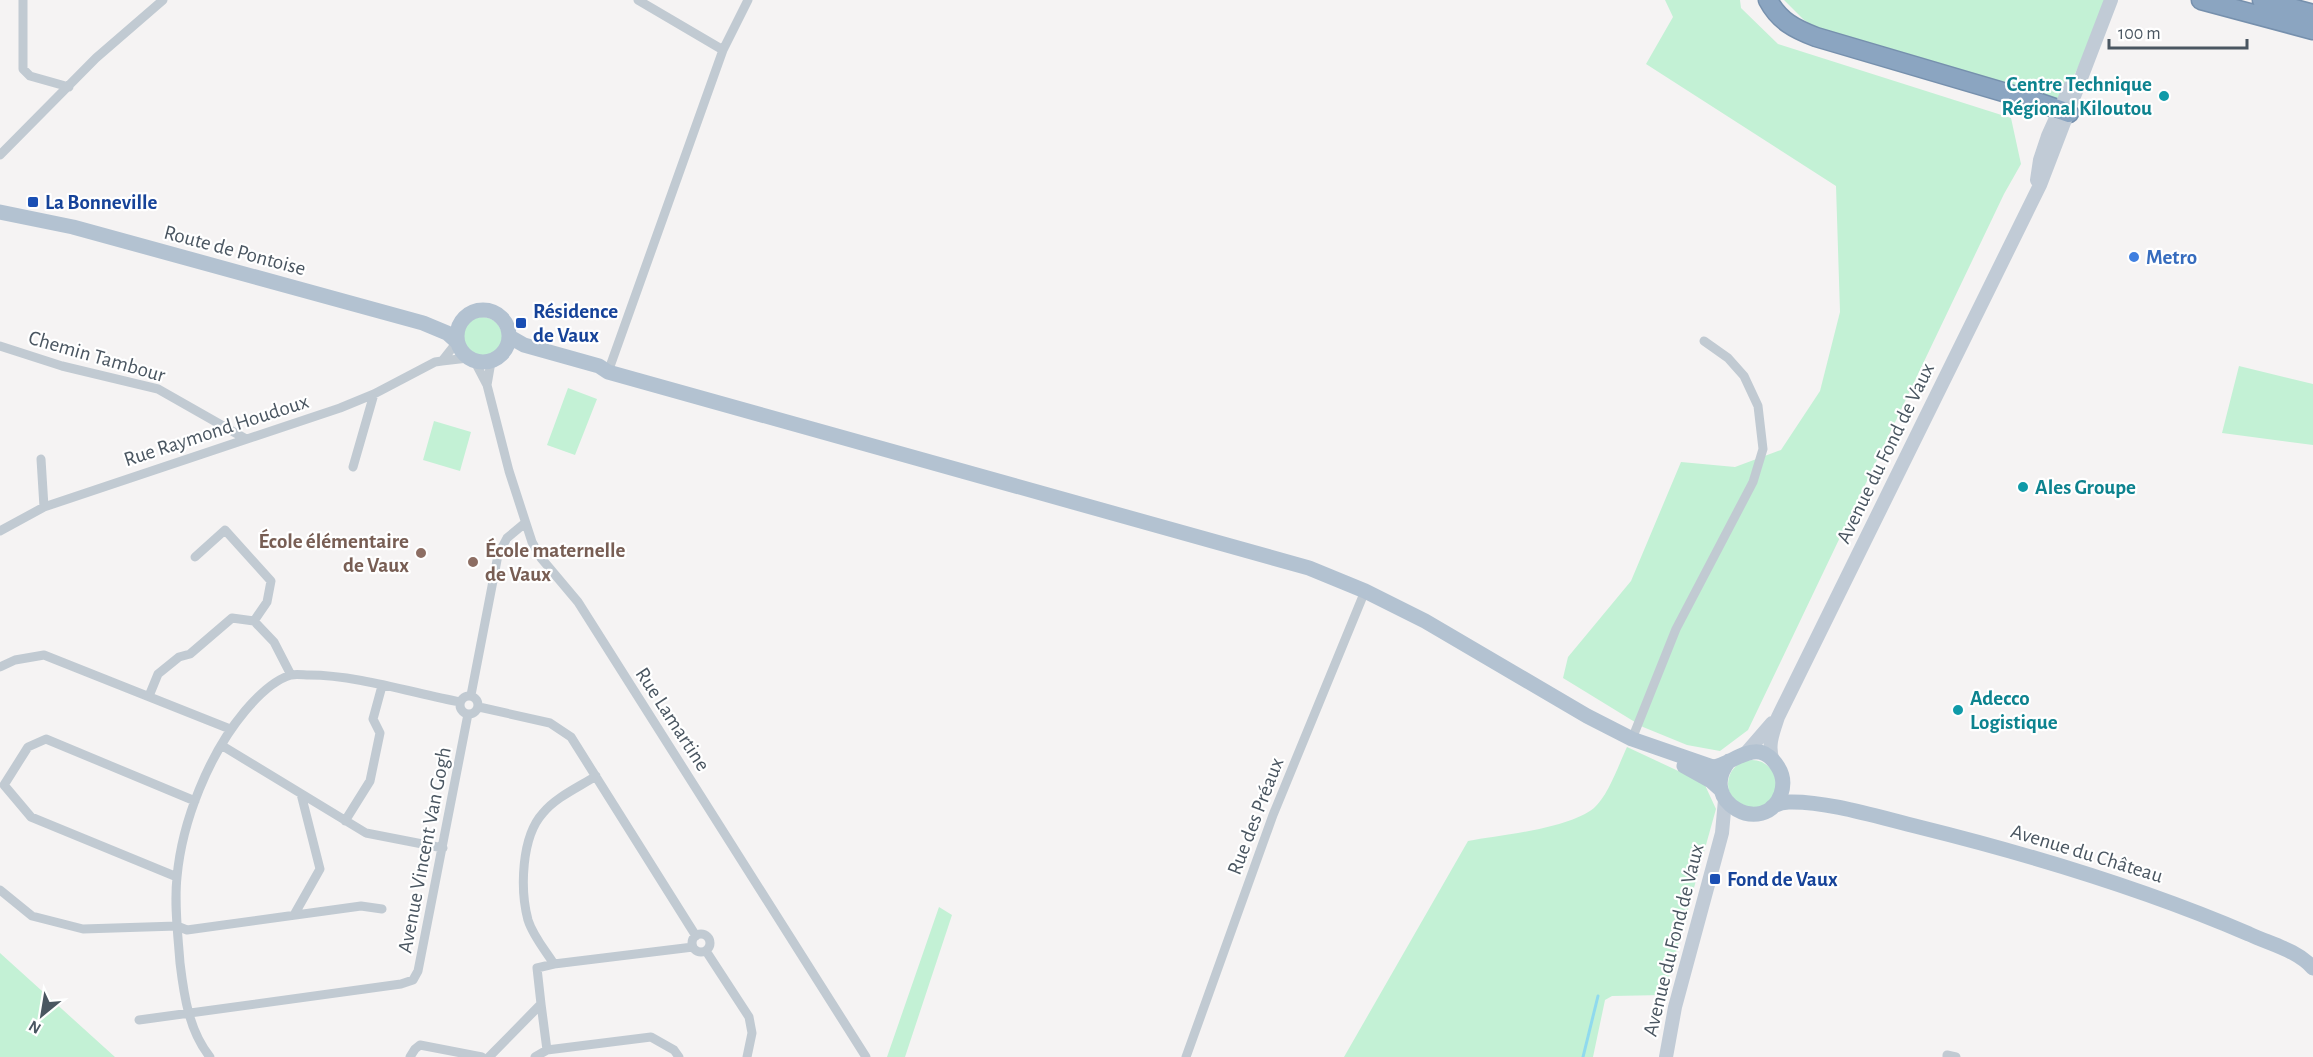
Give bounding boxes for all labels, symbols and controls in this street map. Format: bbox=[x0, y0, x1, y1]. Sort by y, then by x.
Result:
scale bar bbox=[2109, 12, 2247, 50]
text: 100 m bbox=[2118, 25, 2161, 43]
place label: Centre Technique Régional Kiloutou bbox=[2002, 74, 2152, 119]
marker: Centre Technique Régional Kiloutou bbox=[2157, 89, 2171, 103]
place label: La Bonneville bbox=[45, 192, 158, 213]
marker: La Bonneville bbox=[26, 195, 40, 209]
street label: Route de Pontoise bbox=[162, 221, 308, 279]
place label: Metro bbox=[2146, 247, 2197, 268]
marker: Metro bbox=[2127, 250, 2141, 264]
place label: Résidence de Vaux bbox=[533, 301, 618, 346]
marker: Résidence de Vaux bbox=[514, 316, 528, 330]
street label: Chemin Tambour bbox=[26, 327, 168, 386]
street label: Avenue du Fond de Vaux bbox=[1833, 360, 1938, 547]
street label: Rue Raymond Houdoux bbox=[121, 391, 311, 470]
place label: Ales Groupe bbox=[2035, 477, 2136, 498]
marker: Ales Groupe bbox=[2016, 480, 2030, 494]
place label: École élémentaire de Vaux bbox=[258, 528, 409, 576]
place label: École maternelle de Vaux bbox=[485, 537, 626, 585]
marker: École élémentaire de Vaux bbox=[414, 546, 428, 560]
marker: École maternelle de Vaux bbox=[466, 555, 480, 569]
street label: Rue Lamartine bbox=[631, 664, 714, 775]
place label: Adecco Logistique bbox=[1970, 688, 2058, 733]
marker: Adecco Logistique bbox=[1951, 703, 1965, 717]
street label: Avenue Vincent Van Gogh bbox=[394, 745, 455, 955]
street label: Rue des Préaux bbox=[1224, 755, 1287, 878]
street label: Avenue du Château bbox=[2008, 820, 2166, 887]
street label: Avenue du Fond de Vaux bbox=[1639, 842, 1708, 1039]
place label: Fond de Vaux bbox=[1727, 869, 1838, 890]
marker: Fond de Vaux bbox=[1708, 872, 1722, 886]
north arrow bbox=[12, 985, 72, 1045]
text: N bbox=[26, 1017, 44, 1037]

